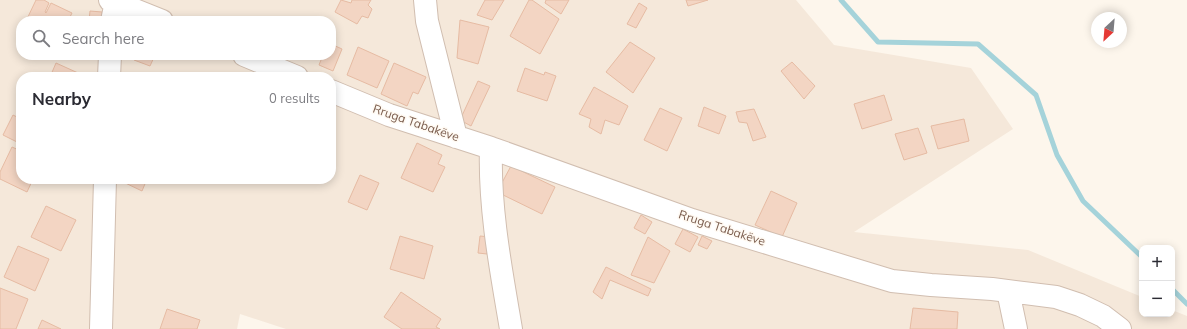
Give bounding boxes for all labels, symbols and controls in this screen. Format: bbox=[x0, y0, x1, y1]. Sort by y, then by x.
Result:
north arrow bbox=[1091, 12, 1127, 48]
search box bbox=[16, 16, 336, 60]
icon: search bbox=[30, 27, 52, 49]
text: Search here bbox=[62, 29, 144, 48]
text: Nearby bbox=[32, 88, 91, 109]
text: 0 results bbox=[269, 90, 320, 106]
street label: Rruga Tabakëve bbox=[371, 101, 461, 144]
street label: Rruga Tabakëve bbox=[677, 206, 767, 249]
map controls bbox=[1139, 245, 1175, 317]
button: + bbox=[1139, 245, 1175, 281]
button: − bbox=[1139, 281, 1175, 317]

